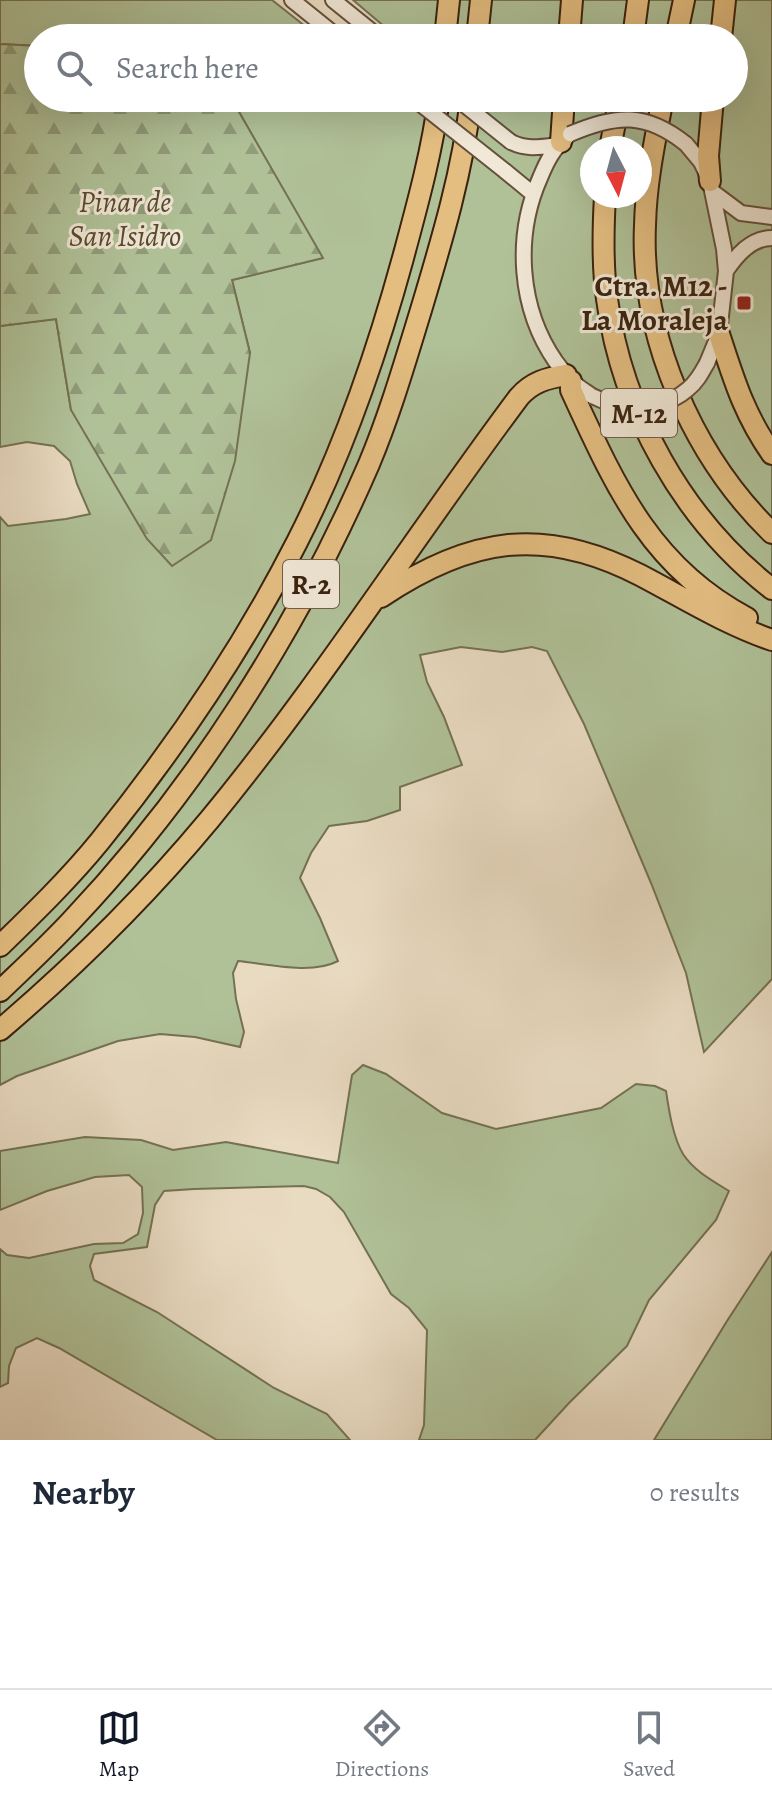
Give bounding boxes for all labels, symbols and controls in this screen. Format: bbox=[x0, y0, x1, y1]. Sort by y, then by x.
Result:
search box bbox=[24, 24, 748, 112]
icon: search bbox=[52, 46, 96, 90]
text: Search here bbox=[116, 48, 259, 88]
north arrow bbox=[580, 136, 652, 208]
park label: Pinar de San Isidro bbox=[69, 182, 181, 256]
place label: Ctra. M12 - La Moraleja bbox=[581, 266, 729, 340]
marker: Ctra. M12 - La Moraleja bbox=[735, 294, 753, 312]
road number: M-12 bbox=[601, 389, 677, 437]
road number: R-2 bbox=[283, 560, 339, 608]
text: Nearby bbox=[32, 1469, 135, 1516]
text: 0 results bbox=[650, 1475, 740, 1510]
tab: Map bbox=[97, 1706, 141, 1784]
tab: Directions bbox=[335, 1706, 429, 1784]
tab: Saved bbox=[623, 1706, 675, 1784]

